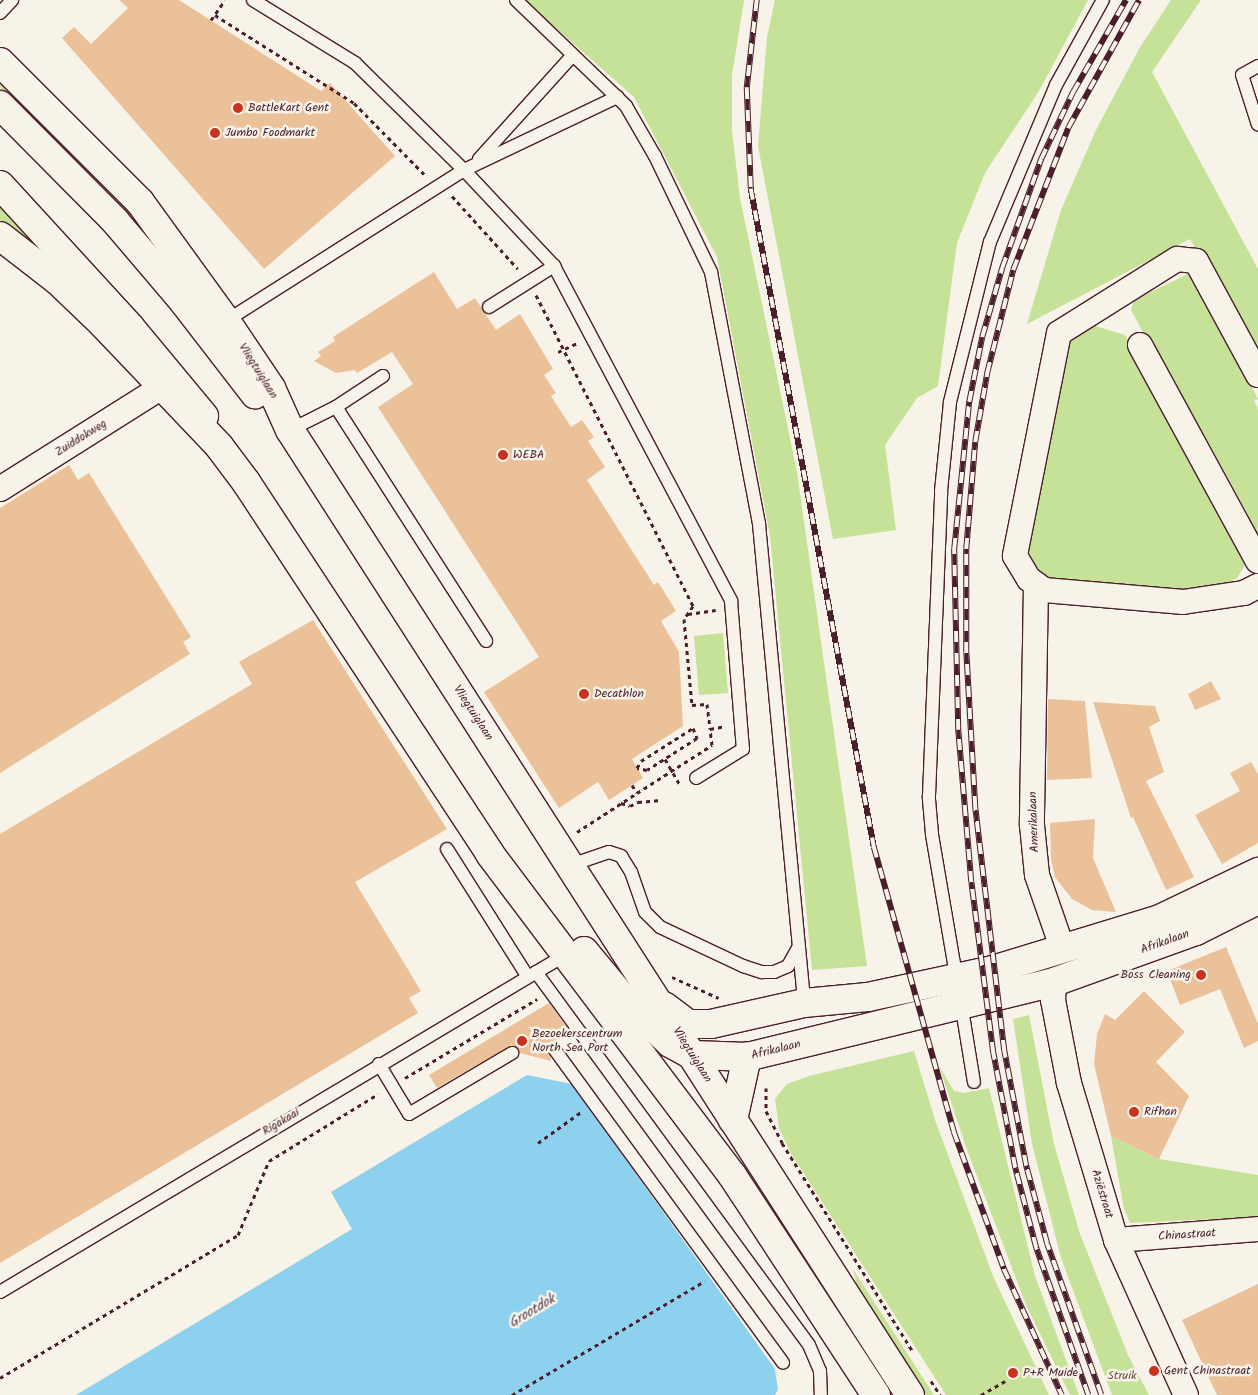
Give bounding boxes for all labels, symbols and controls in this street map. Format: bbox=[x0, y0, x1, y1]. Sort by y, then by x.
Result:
place label: BattleKart Gent bbox=[248, 101, 329, 115]
marker: BattleKart Gent bbox=[232, 102, 244, 114]
place label: Jumbo Foodmarkt bbox=[225, 126, 315, 140]
marker: Jumbo Foodmarkt bbox=[209, 127, 221, 139]
street label: Vliegtuiglaan bbox=[235, 341, 281, 401]
street label: Zuiddokweg bbox=[52, 416, 110, 460]
place label: WEBA bbox=[513, 448, 544, 462]
marker: WEBA bbox=[497, 449, 509, 461]
street label: Vliegtuiglaan bbox=[450, 683, 496, 743]
place label: Decathlon bbox=[594, 687, 644, 701]
marker: Decathlon bbox=[578, 688, 590, 700]
street label: Amerikalaan bbox=[1026, 791, 1042, 853]
street label: Afrikalaan bbox=[1139, 927, 1191, 957]
place label: Boss Cleaning bbox=[1120, 968, 1191, 982]
marker: Boss Cleaning bbox=[1195, 969, 1207, 981]
street label: Vliegtuiglaan bbox=[669, 1025, 715, 1085]
place label: Bezoekerscentrum North Sea Port bbox=[532, 1027, 622, 1055]
marker: Bezoekerscentrum North Sea Port bbox=[516, 1035, 528, 1047]
street label: Afrikalaan bbox=[750, 1037, 802, 1063]
street label: Rigakaai bbox=[260, 1105, 302, 1139]
place label: Rifhan bbox=[1144, 1105, 1177, 1119]
marker: Rifhan bbox=[1128, 1106, 1140, 1118]
street label: Aziëstraat bbox=[1088, 1168, 1116, 1220]
street label: Chinastraat bbox=[1158, 1226, 1216, 1244]
water label: Grootdok bbox=[506, 1291, 558, 1331]
place label: Gent Chinastraat bbox=[1164, 1364, 1251, 1378]
marker: Gent Chinastraat bbox=[1148, 1365, 1160, 1377]
place label: P+R Muide bbox=[1023, 1366, 1078, 1380]
marker: P+R Muide bbox=[1007, 1367, 1019, 1379]
park label: Struik bbox=[1107, 1369, 1137, 1383]

